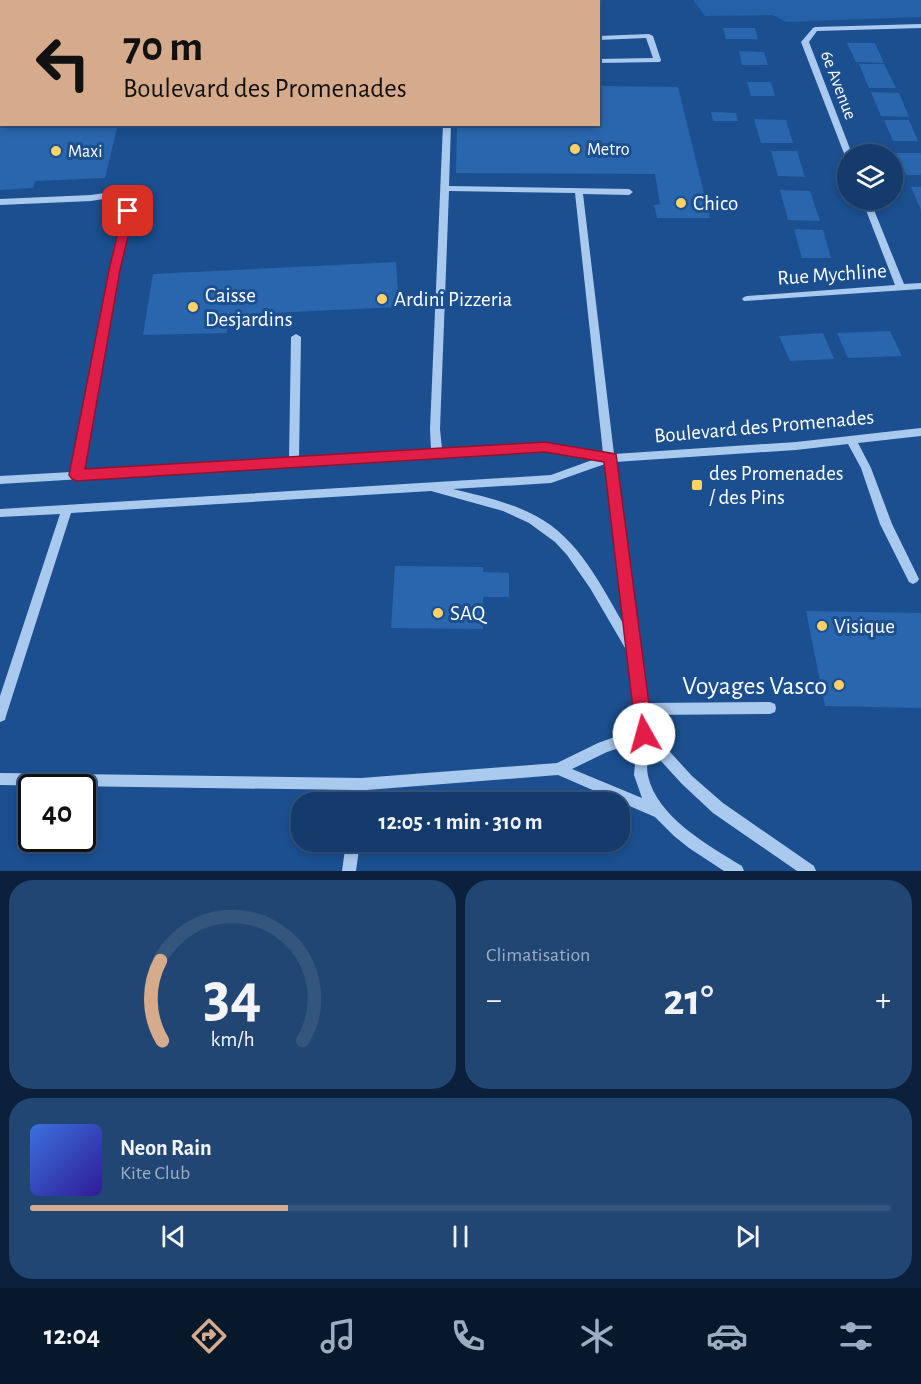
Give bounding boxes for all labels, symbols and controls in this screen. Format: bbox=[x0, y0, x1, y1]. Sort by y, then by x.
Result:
icon: left bbox=[24, 24, 102, 102]
text: 70 m bbox=[123, 26, 203, 68]
street label: 6e Avenue bbox=[817, 48, 859, 122]
text: Boulevard des Promenades bbox=[123, 75, 407, 102]
place label: Metro bbox=[587, 141, 630, 159]
marker: Metro bbox=[568, 142, 582, 156]
place label: Maxi bbox=[68, 143, 103, 161]
marker: Maxi bbox=[49, 144, 63, 158]
map controls bbox=[837, 144, 903, 210]
button: layers bbox=[837, 144, 903, 210]
pin bbox=[102, 185, 153, 236]
place label: Chico bbox=[693, 193, 738, 214]
icon: arrive bbox=[111, 194, 144, 227]
marker: Chico bbox=[674, 196, 688, 210]
street label: Rue Mychline bbox=[777, 260, 887, 289]
place label: Caisse Desjardins bbox=[205, 285, 292, 330]
place label: Ardini Pizzeria bbox=[394, 289, 513, 310]
marker: Ardini Pizzeria bbox=[375, 292, 389, 306]
marker: Caisse Desjardins bbox=[186, 300, 200, 314]
street label: Boulevard des Promenades bbox=[653, 406, 875, 447]
place label: des Promenades / des Pins bbox=[709, 463, 844, 508]
marker: des Promenades / des Pins bbox=[690, 478, 704, 492]
place label: SAQ bbox=[450, 603, 488, 624]
marker: SAQ bbox=[431, 606, 445, 620]
place label: Visique bbox=[834, 616, 895, 637]
marker: Visique bbox=[815, 619, 829, 633]
place label: Voyages Vasco bbox=[682, 673, 827, 699]
marker: Voyages Vasco bbox=[832, 678, 846, 692]
position arrow bbox=[612, 702, 676, 766]
speed limit sign: 40 bbox=[18, 774, 96, 852]
text: 12:05 · 1 min · 310 m bbox=[379, 811, 542, 833]
text: Climatisation bbox=[486, 945, 590, 965]
text: 34 bbox=[203, 965, 262, 1027]
text: 21° bbox=[663, 978, 714, 1023]
text: − bbox=[486, 984, 502, 1017]
text: + bbox=[875, 984, 891, 1017]
text: km/h bbox=[210, 1030, 255, 1051]
text: Neon Rain bbox=[120, 1137, 212, 1159]
text: Kite Club bbox=[120, 1163, 190, 1183]
icon: previous bbox=[157, 1220, 190, 1253]
icon: pause bbox=[444, 1220, 477, 1253]
icon: next bbox=[731, 1220, 764, 1253]
icon: directions bbox=[188, 1315, 230, 1357]
icon: music bbox=[317, 1315, 359, 1357]
icon: phone bbox=[447, 1315, 489, 1357]
icon: climate bbox=[576, 1315, 618, 1357]
icon: car bbox=[706, 1315, 748, 1357]
icon: filters bbox=[835, 1315, 877, 1357]
text: 12:04 bbox=[44, 1322, 100, 1349]

